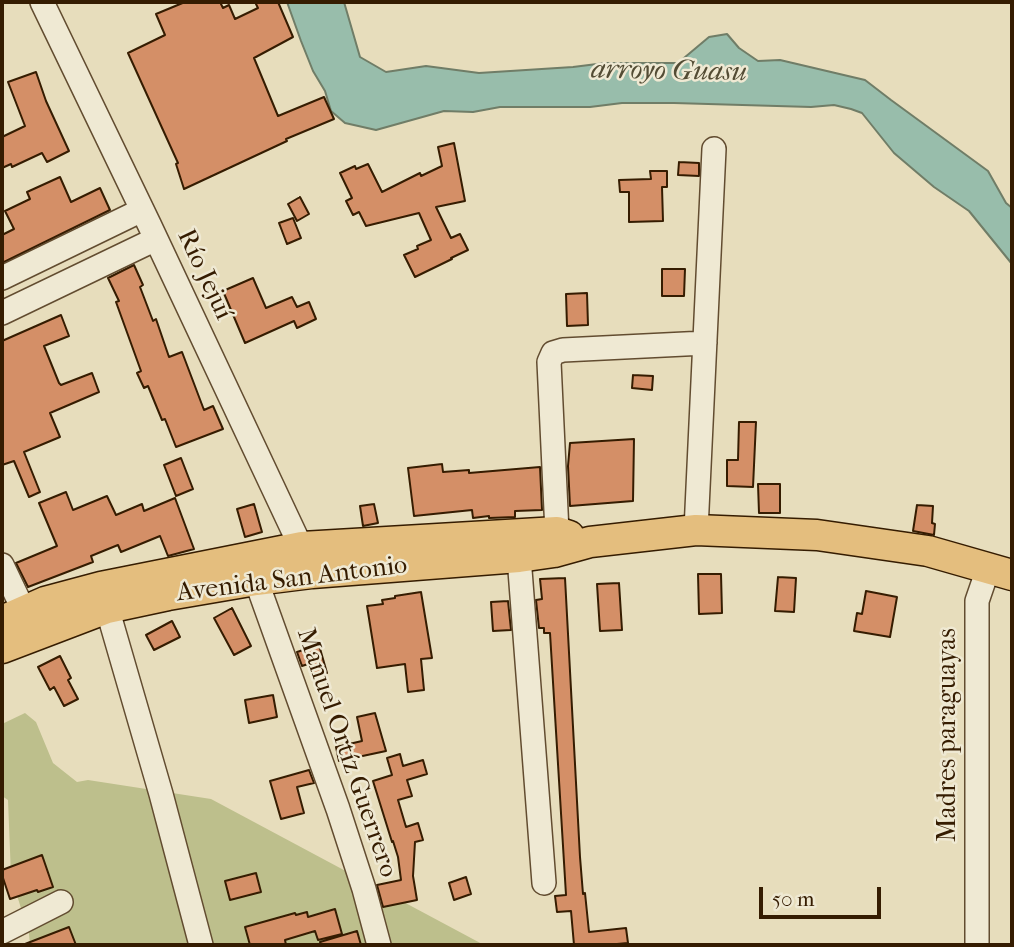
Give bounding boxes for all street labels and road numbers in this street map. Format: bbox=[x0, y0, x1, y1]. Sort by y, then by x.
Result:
street label: Río Jejuí bbox=[170, 225, 238, 325]
street label: Avenida San Antonio bbox=[175, 550, 409, 610]
street label: Manuel Ortíz Guerrero bbox=[289, 624, 403, 882]
street label: Madres paraguayas bbox=[933, 628, 965, 842]

